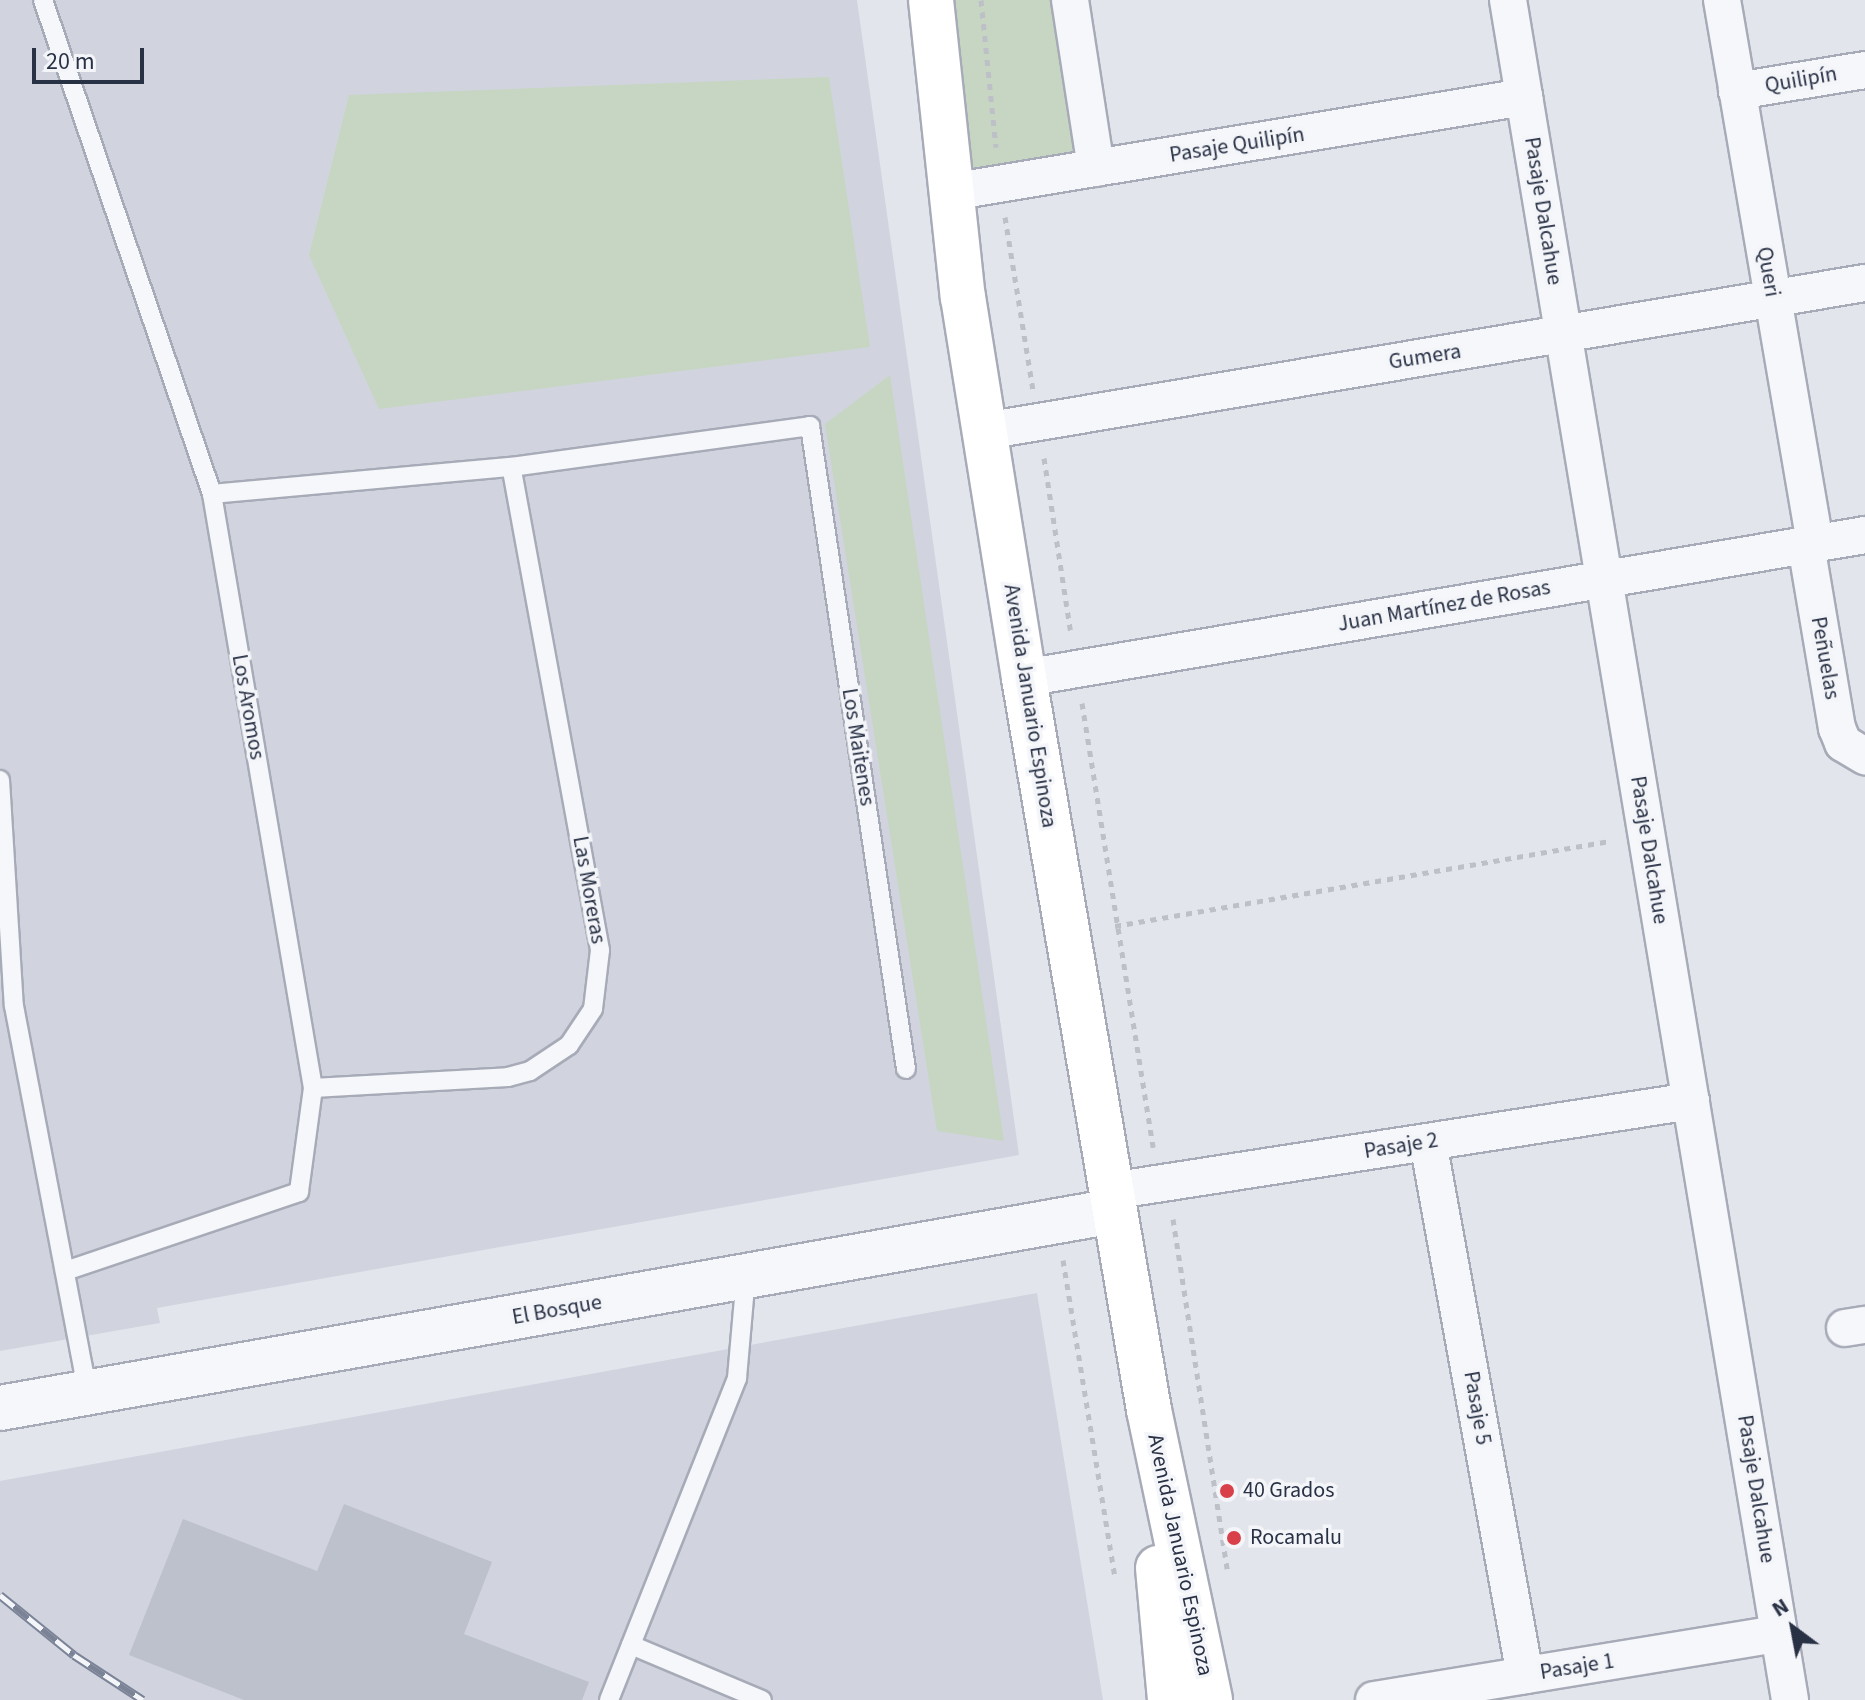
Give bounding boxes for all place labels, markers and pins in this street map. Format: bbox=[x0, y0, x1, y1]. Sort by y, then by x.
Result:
place label: 40 Grados bbox=[1243, 1478, 1334, 1504]
marker: 40 Grados bbox=[1218, 1482, 1236, 1500]
place label: Rocamalu bbox=[1250, 1525, 1342, 1551]
marker: Rocamalu bbox=[1225, 1529, 1243, 1547]

